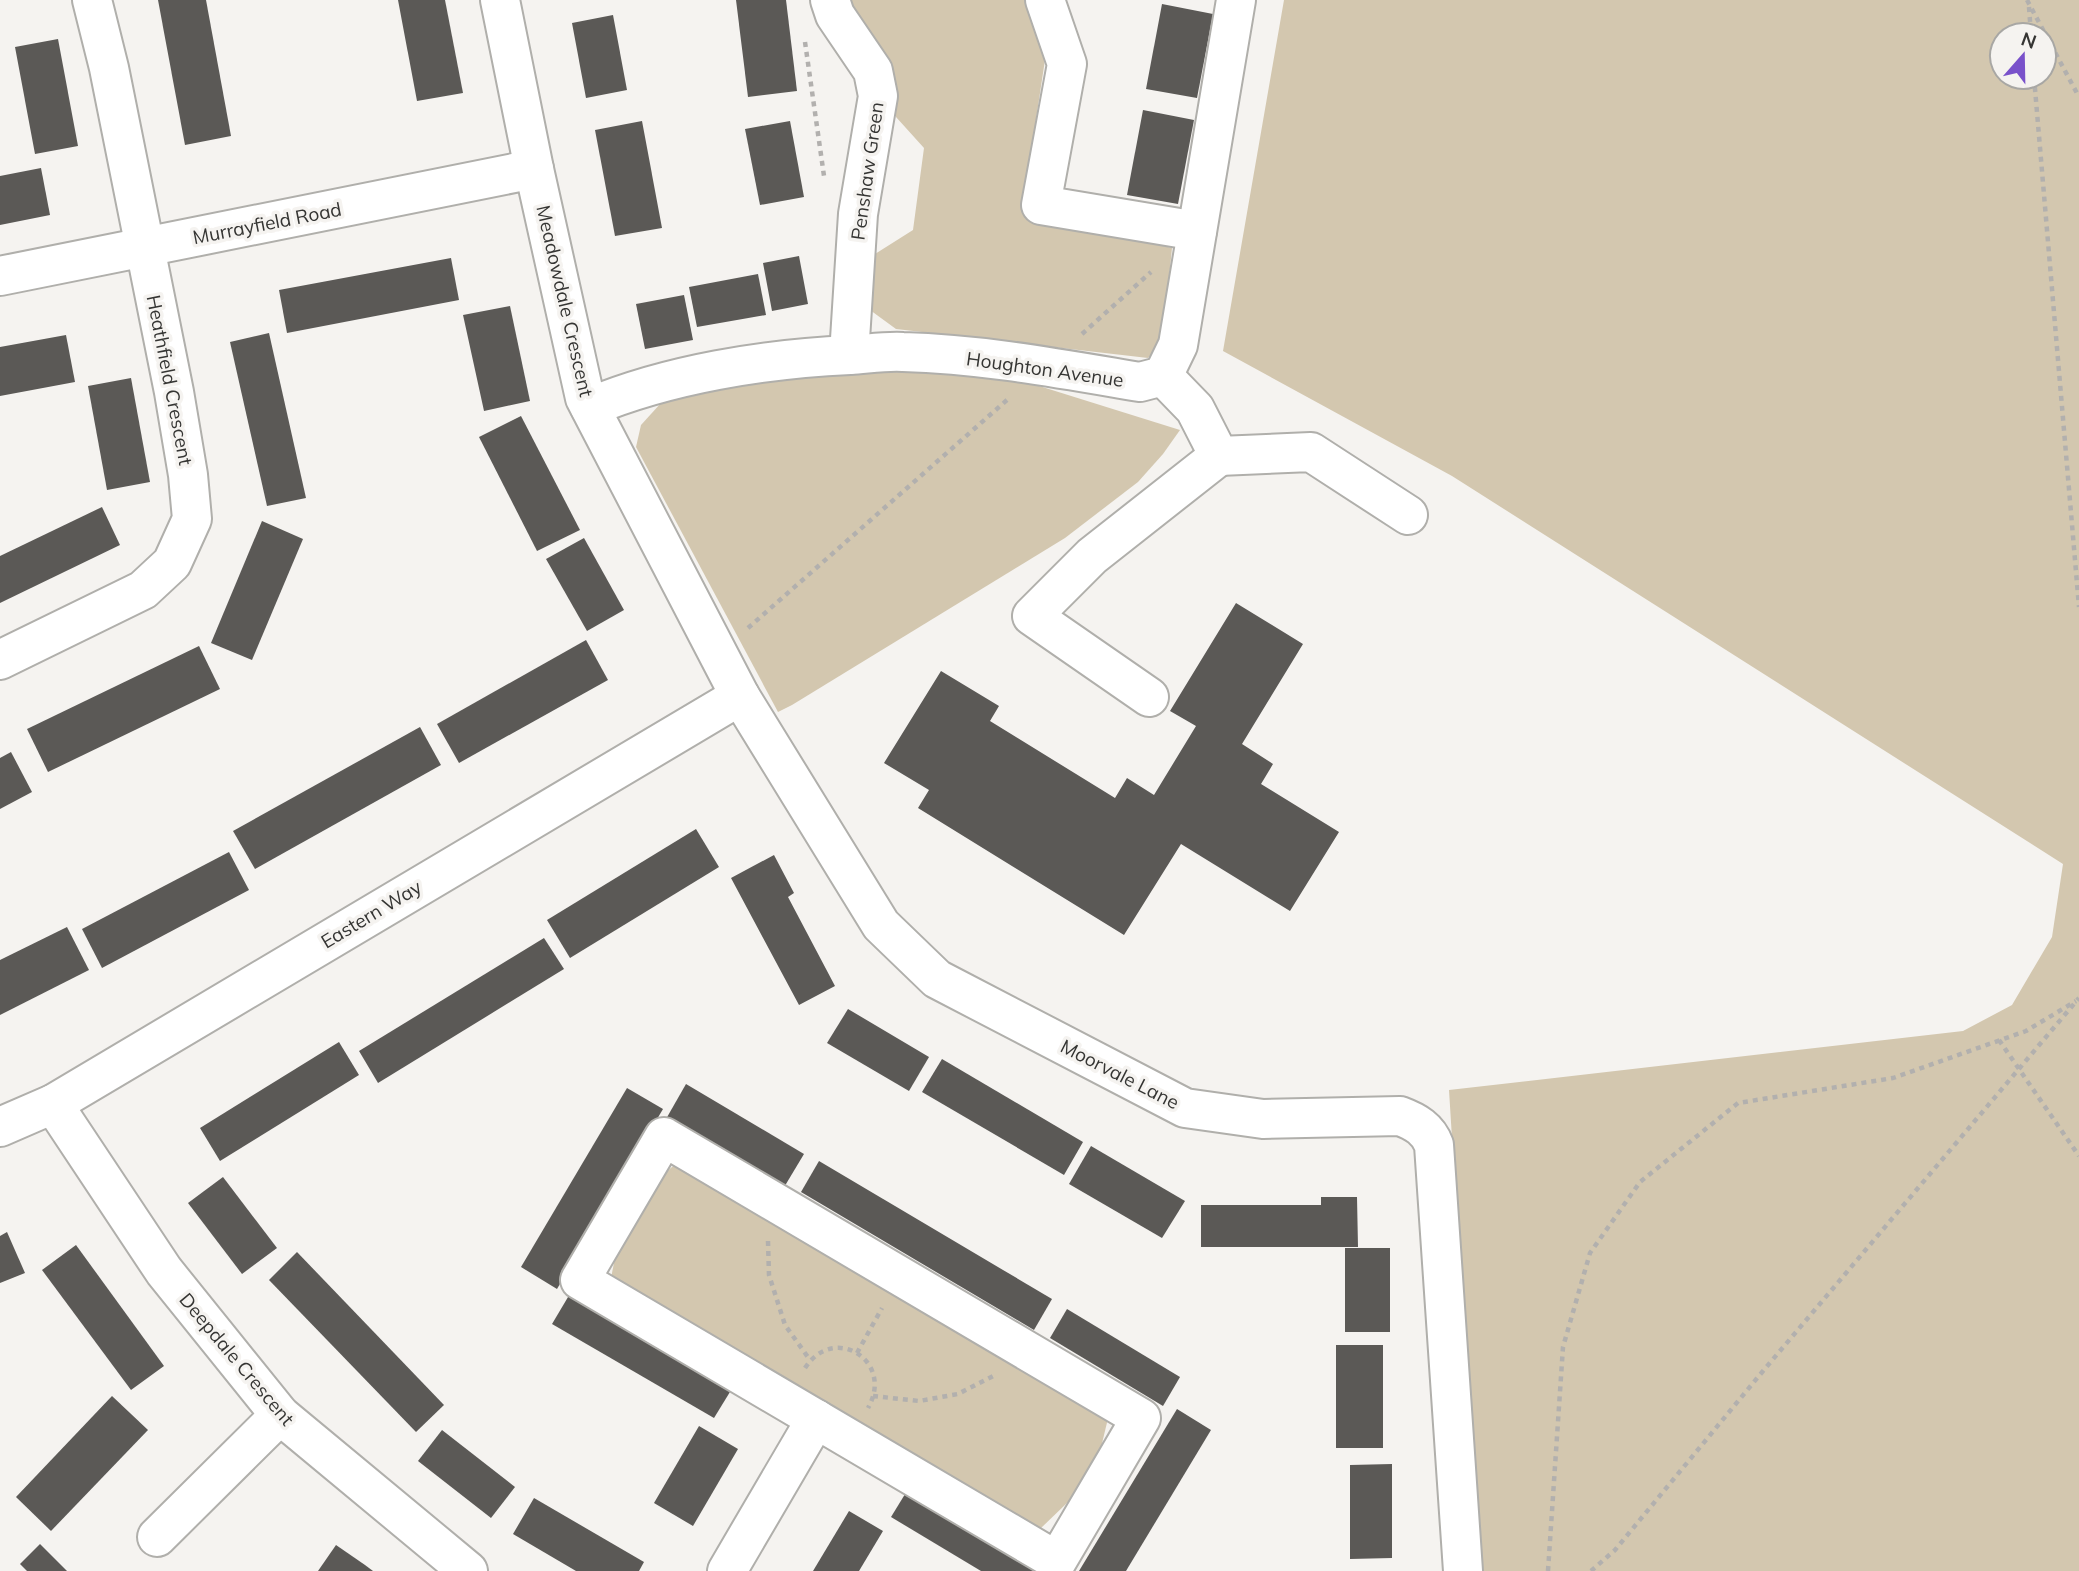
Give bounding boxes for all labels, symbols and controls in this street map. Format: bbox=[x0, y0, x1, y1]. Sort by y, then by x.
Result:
north arrow bbox=[1988, 21, 2058, 91]
text: N bbox=[2018, 26, 2040, 54]
street label: Penshaw Green bbox=[845, 100, 889, 242]
street label: Murrayfield Road bbox=[191, 197, 343, 249]
street label: Meadowdale Crescent bbox=[531, 203, 599, 400]
street label: Heathfield Crescent bbox=[142, 293, 198, 468]
street label: Houghton Avenue bbox=[965, 346, 1125, 392]
street label: Eastern Way bbox=[316, 875, 426, 953]
street label: Moorvale Lane bbox=[1057, 1034, 1183, 1114]
street label: Deepdale Crescent bbox=[175, 1288, 300, 1430]

